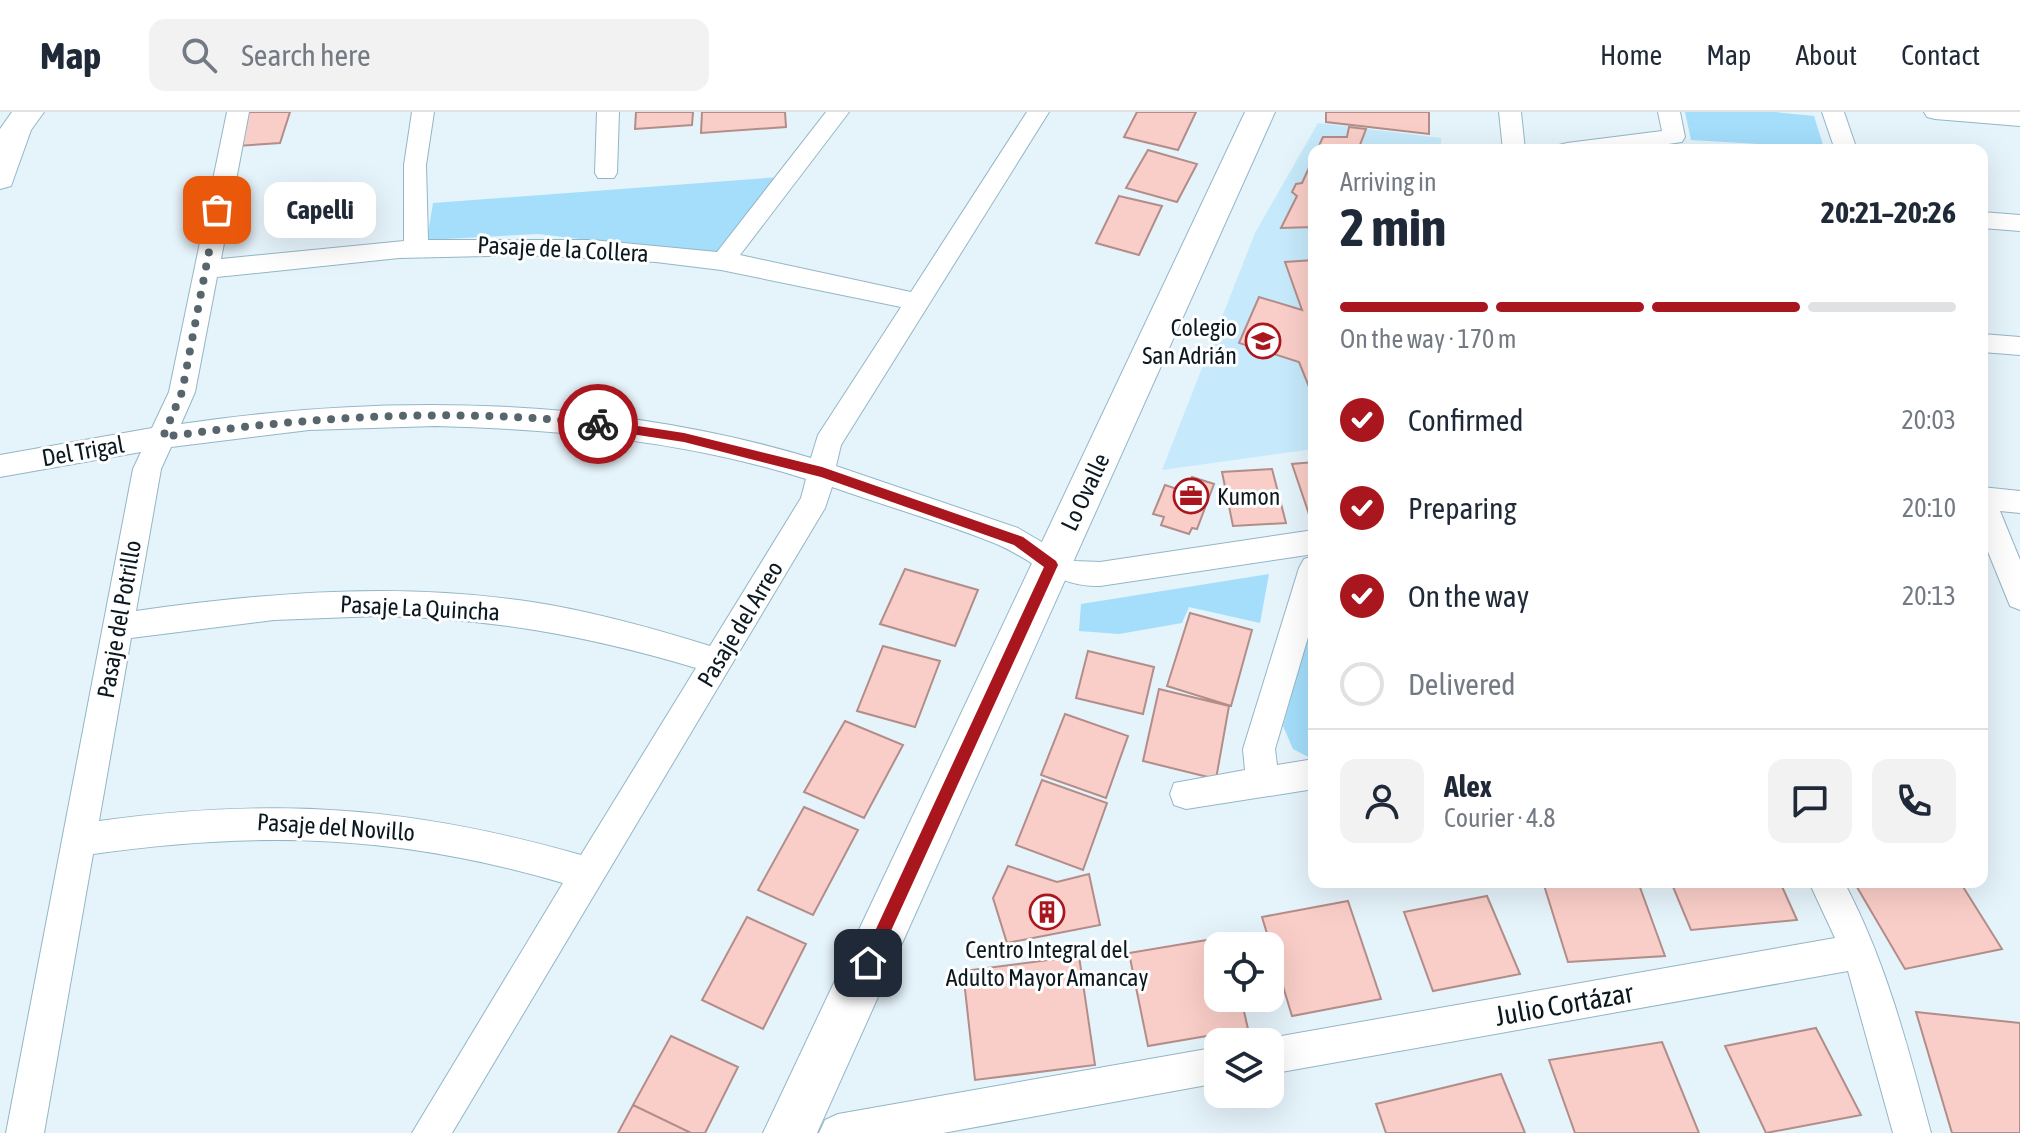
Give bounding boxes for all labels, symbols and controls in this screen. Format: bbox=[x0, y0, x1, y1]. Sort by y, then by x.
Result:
search box bbox=[149, 19, 709, 91]
icon: search bbox=[177, 33, 221, 77]
text: Map bbox=[40, 34, 101, 77]
text: Search here bbox=[241, 38, 371, 72]
text: Home bbox=[1600, 39, 1662, 71]
text: Map bbox=[1706, 39, 1751, 71]
text: About bbox=[1795, 39, 1857, 71]
text: Contact bbox=[1901, 39, 1980, 71]
text: Arriving in bbox=[1340, 167, 1437, 197]
pin bbox=[183, 176, 251, 244]
callout: Capelli bbox=[265, 182, 377, 238]
icon: bag bbox=[195, 188, 239, 232]
text: Capelli bbox=[286, 195, 354, 225]
text: 20:21–20:26 bbox=[1821, 195, 1956, 229]
text: 2 min bbox=[1340, 197, 1446, 257]
street label: Pasaje de la Collera bbox=[477, 231, 649, 267]
place label: Colegio San Adrián bbox=[1142, 314, 1237, 369]
school or university icon: Colegio San Adrián bbox=[1244, 322, 1282, 360]
text: On the way · 170 m bbox=[1340, 324, 1517, 354]
courier bbox=[558, 384, 638, 464]
icon: check bbox=[1340, 398, 1384, 442]
icon: bike bbox=[576, 402, 620, 446]
text: Confirmed bbox=[1408, 403, 1523, 437]
text: 20:03 bbox=[1901, 405, 1956, 435]
street label: Del Trigal bbox=[40, 430, 127, 472]
street label: Lo Ovalle bbox=[1055, 449, 1115, 535]
office icon: Kumon bbox=[1172, 477, 1210, 515]
place label: Kumon bbox=[1217, 483, 1280, 510]
icon: check bbox=[1340, 486, 1384, 530]
text: Preparing bbox=[1408, 491, 1517, 525]
text: 20:10 bbox=[1902, 493, 1956, 523]
street label: Pasaje del Potrillo bbox=[92, 538, 146, 700]
street label: Pasaje del Arreo bbox=[692, 556, 788, 692]
icon: check bbox=[1340, 574, 1384, 618]
text: On the way bbox=[1408, 579, 1529, 613]
text: 20:13 bbox=[1902, 581, 1956, 611]
street label: Pasaje La Quincha bbox=[339, 590, 501, 626]
text: Delivered bbox=[1408, 667, 1516, 701]
button: person bbox=[1340, 759, 1424, 843]
button: chat bbox=[1768, 759, 1852, 843]
button: phone bbox=[1872, 759, 1956, 843]
text: Alex bbox=[1444, 769, 1492, 803]
text: Courier · 4.8 bbox=[1444, 803, 1555, 833]
street label: Pasaje del Novillo bbox=[256, 808, 416, 846]
building icon: Centro Integral del Adulto Mayor Amancay bbox=[1028, 893, 1066, 931]
pin bbox=[834, 929, 902, 997]
map controls bbox=[1204, 932, 1284, 1108]
button: locate bbox=[1204, 932, 1284, 1012]
place label: Centro Integral del Adulto Mayor Amancay bbox=[946, 936, 1148, 991]
icon: home bbox=[846, 941, 890, 985]
street label: Julio Cortázar bbox=[1493, 976, 1636, 1032]
button: layers bbox=[1204, 1028, 1284, 1108]

